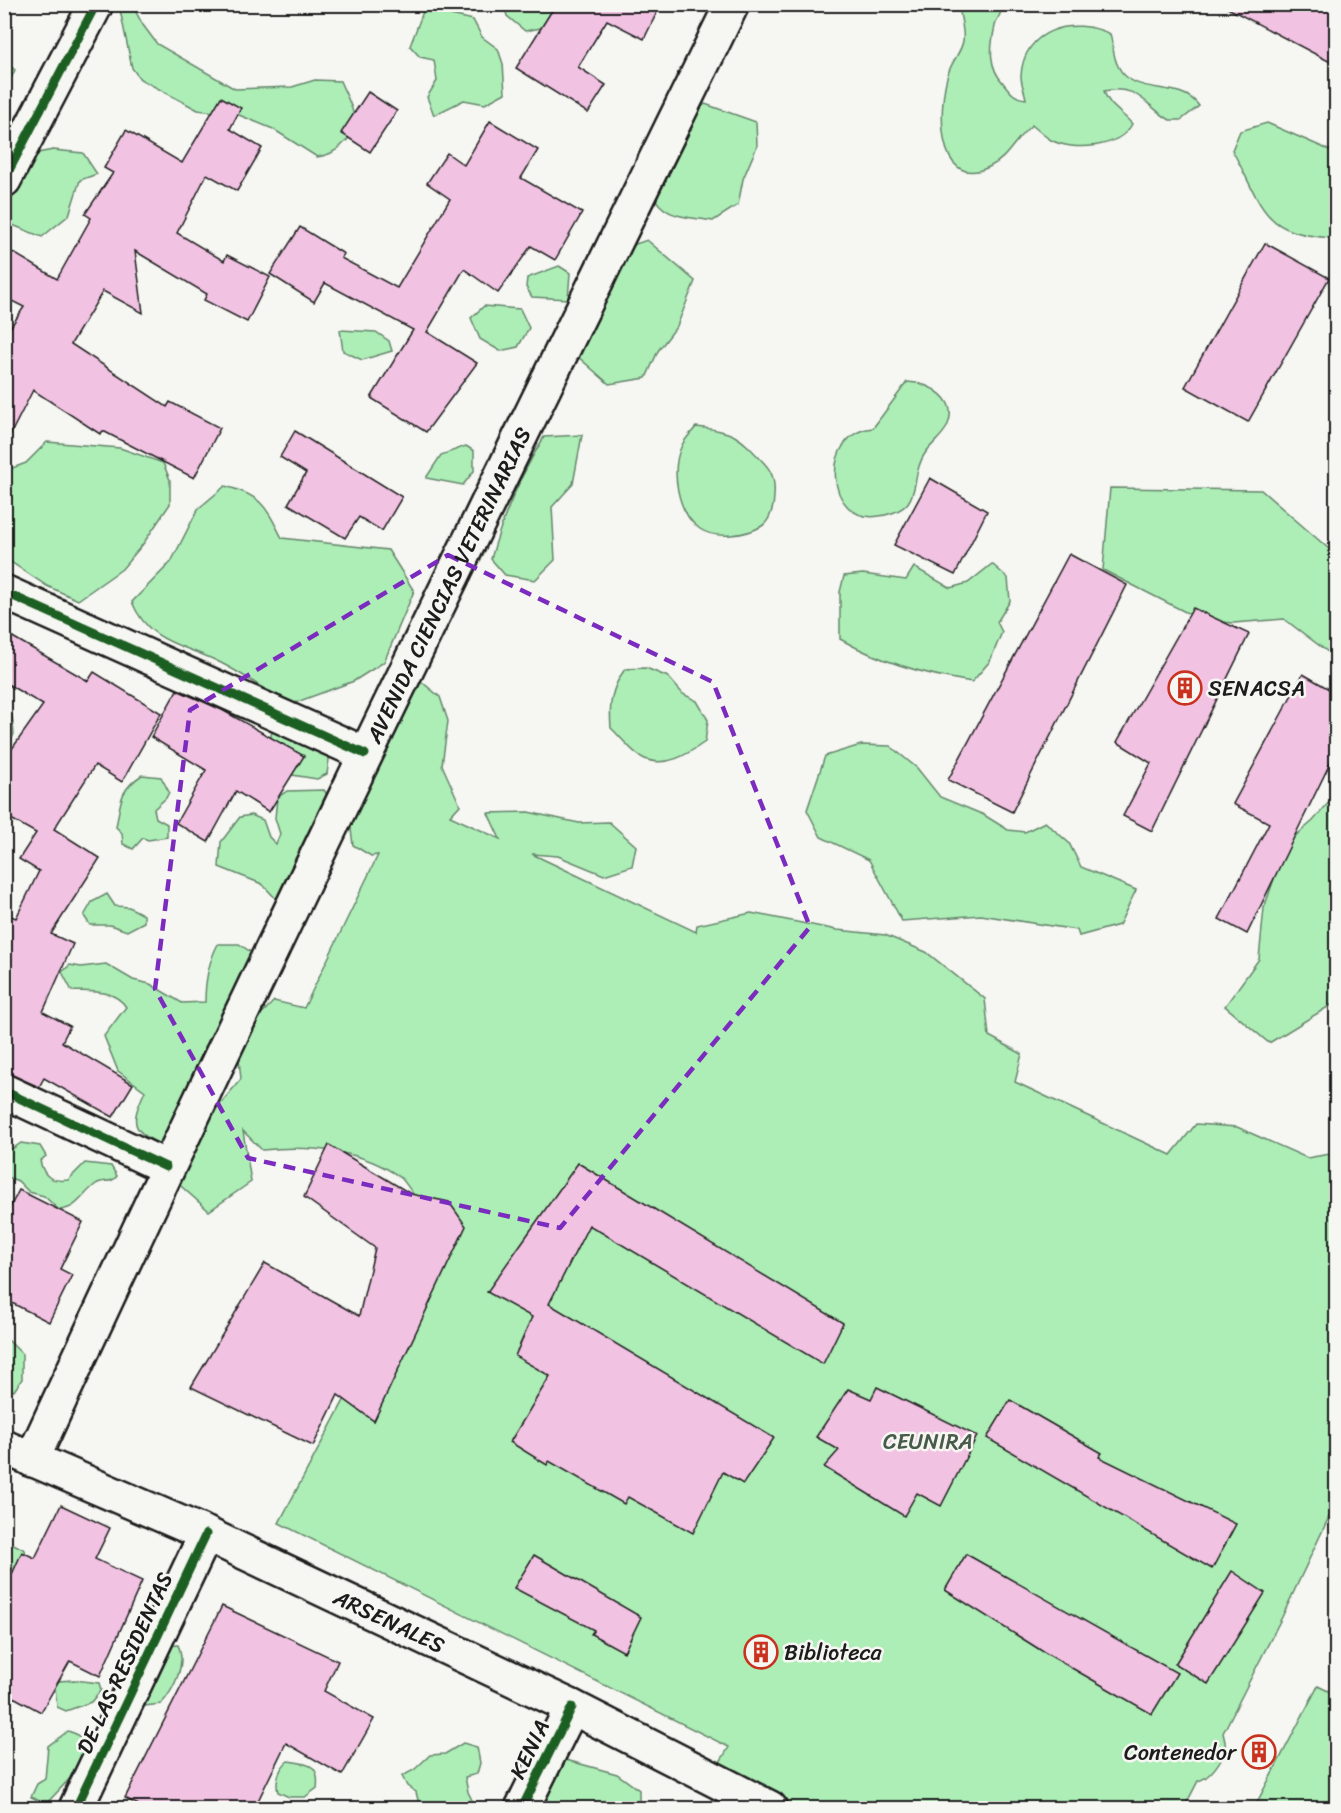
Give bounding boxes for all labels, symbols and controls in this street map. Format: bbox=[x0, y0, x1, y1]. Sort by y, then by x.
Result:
street label: AVENIDA CIENCIAS VETERINARIAS bbox=[355, 420, 542, 751]
place label: SENACSA bbox=[1208, 669, 1305, 708]
building icon: SENACSA bbox=[1167, 670, 1203, 706]
park label: CEUNIRA bbox=[883, 1422, 973, 1461]
street label: DE LAS RESIDENTAS bbox=[65, 1566, 184, 1761]
street label: ARSENALES bbox=[326, 1578, 452, 1665]
place label: Biblioteca bbox=[784, 1633, 882, 1672]
building icon: Biblioteca bbox=[743, 1634, 779, 1670]
street label: KENIA bbox=[498, 1713, 561, 1786]
place label: Contenedor bbox=[1124, 1733, 1238, 1772]
building icon: Contenedor bbox=[1241, 1734, 1277, 1770]

